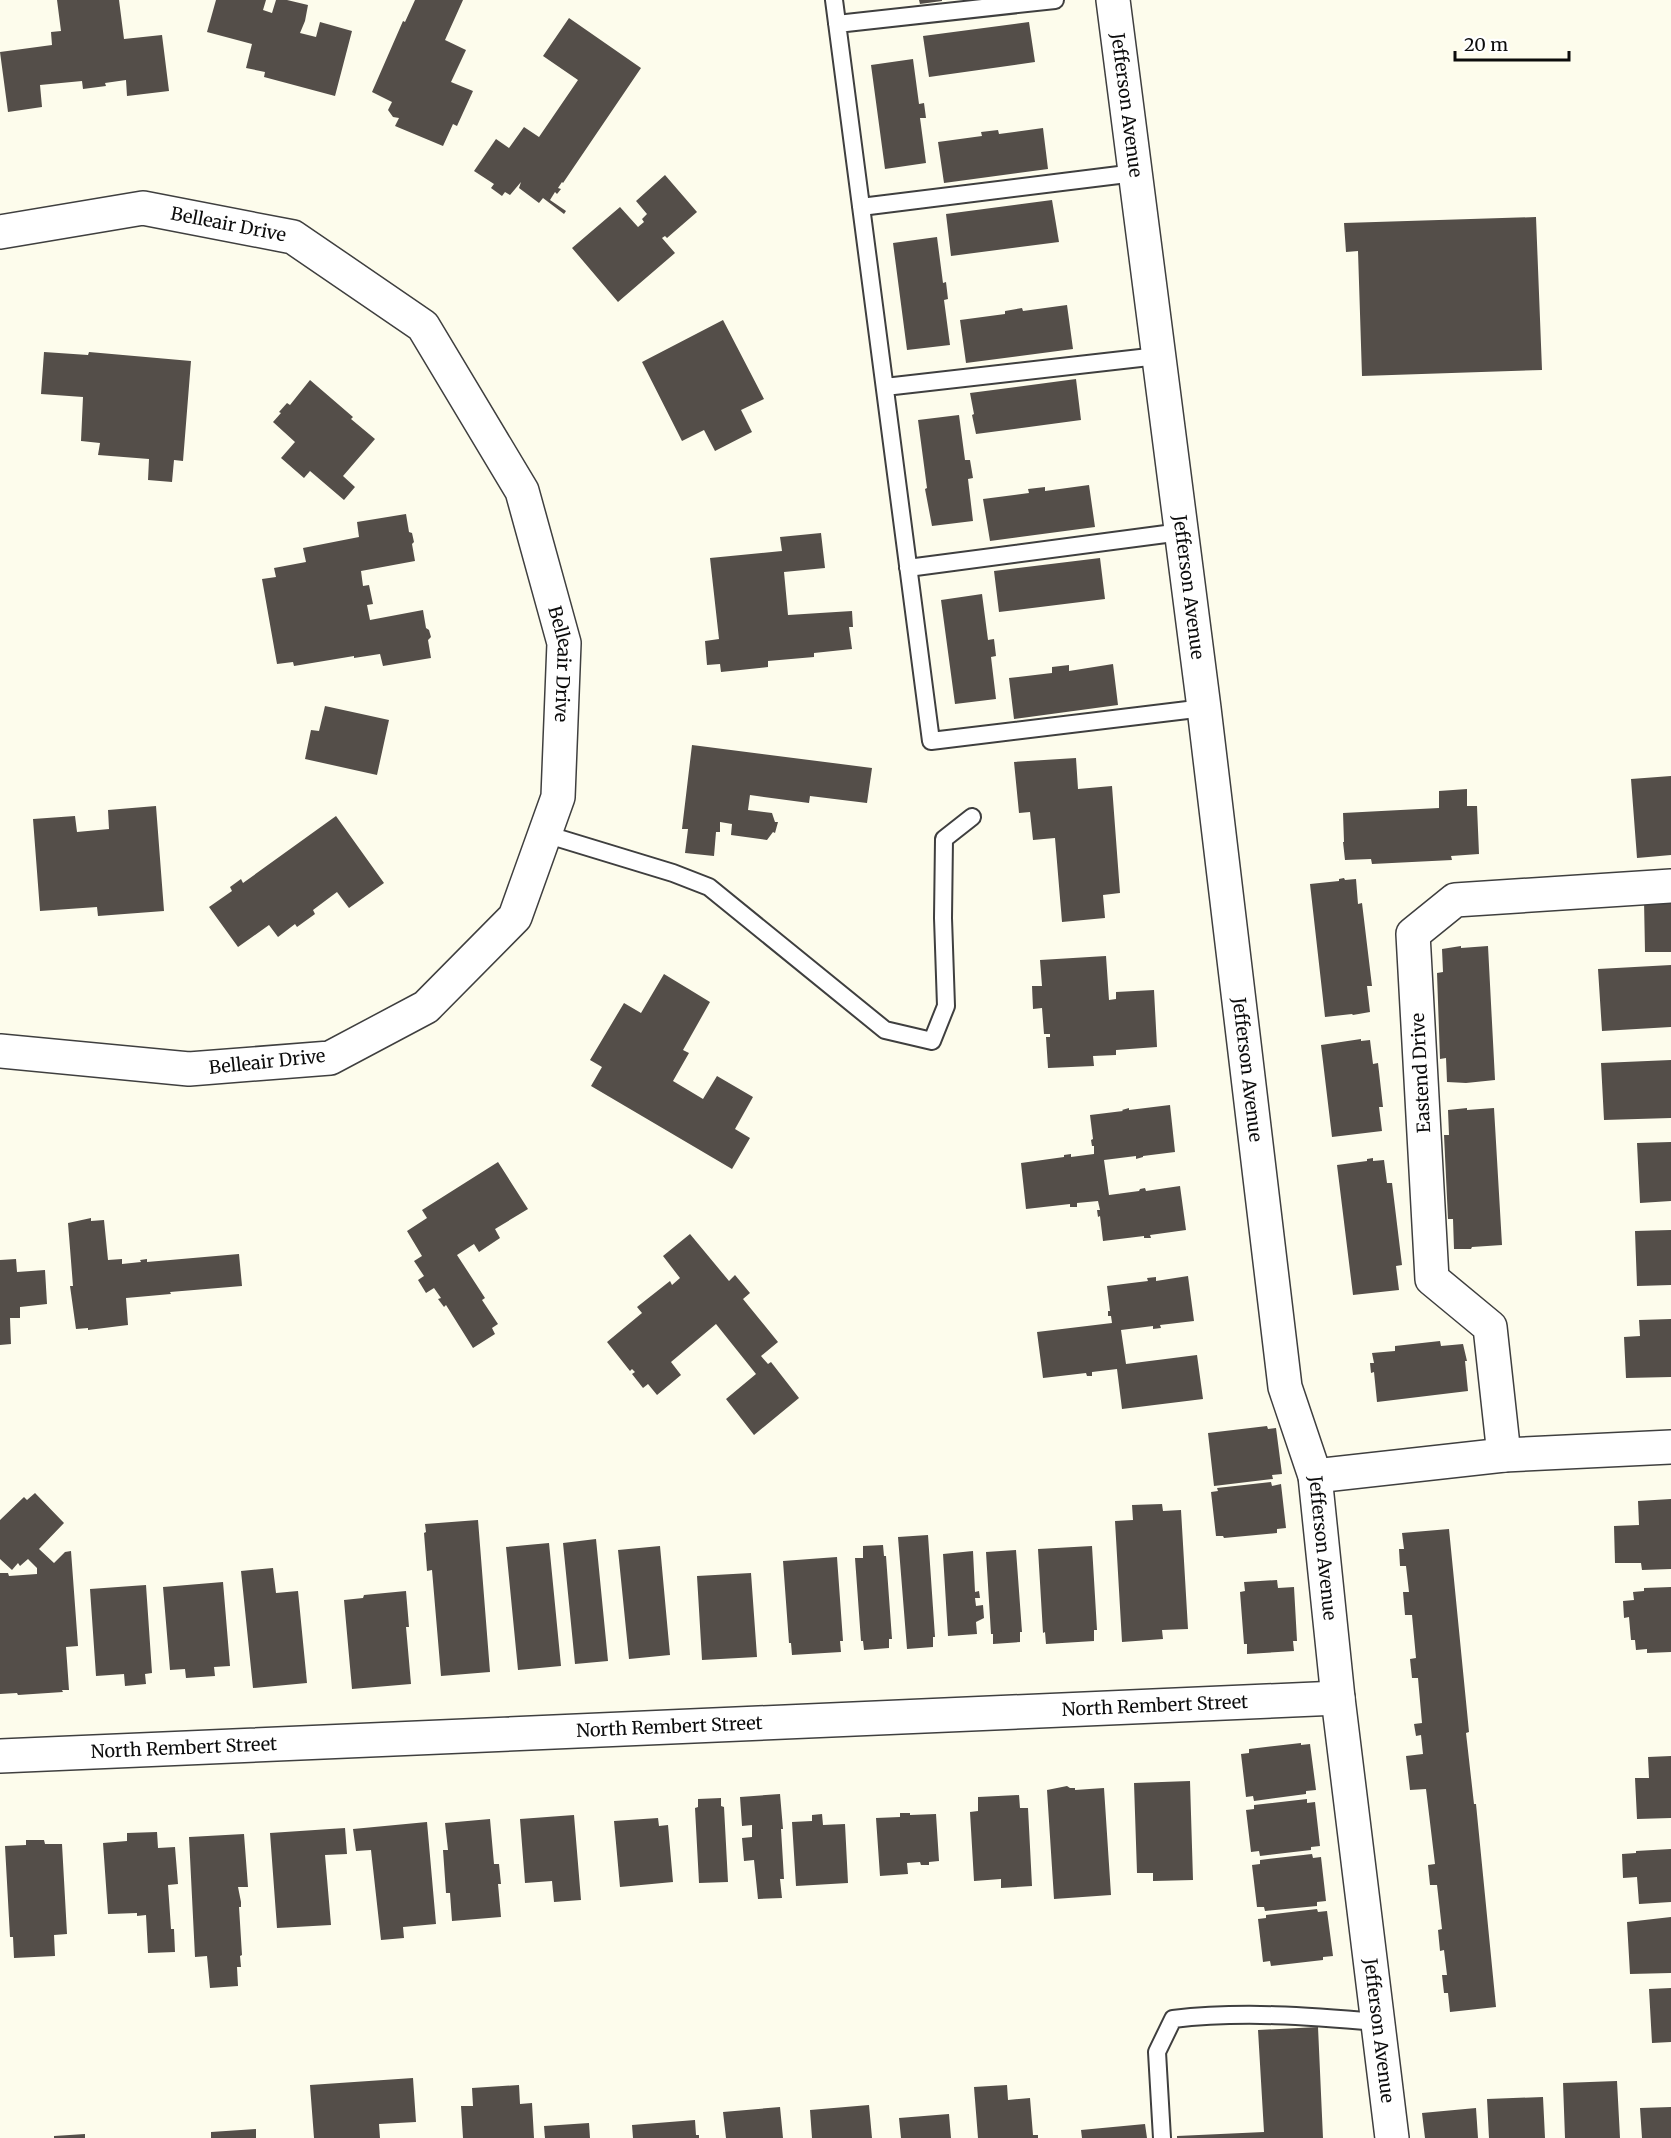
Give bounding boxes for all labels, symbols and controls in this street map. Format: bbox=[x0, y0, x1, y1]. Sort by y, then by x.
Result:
scale bar bbox=[1455, 24, 1569, 62]
street label: Jefferson Avenue bbox=[1106, 31, 1148, 179]
text: 20 m bbox=[1464, 33, 1508, 56]
street label: Belleair Drive bbox=[169, 202, 288, 246]
street label: Jefferson Avenue bbox=[1168, 513, 1210, 661]
street label: Belleair Drive bbox=[543, 603, 577, 723]
street label: Jefferson Avenue bbox=[1227, 995, 1268, 1143]
street label: Eastend Drive bbox=[1406, 1012, 1435, 1134]
street label: Belleair Drive bbox=[208, 1044, 326, 1079]
street label: Jefferson Avenue bbox=[1304, 1474, 1342, 1621]
street label: North Rembert Street bbox=[1061, 1690, 1249, 1721]
street label: North Rembert Street bbox=[576, 1711, 763, 1742]
street label: North Rembert Street bbox=[90, 1732, 278, 1763]
street label: Jefferson Avenue bbox=[1359, 1956, 1400, 2104]

